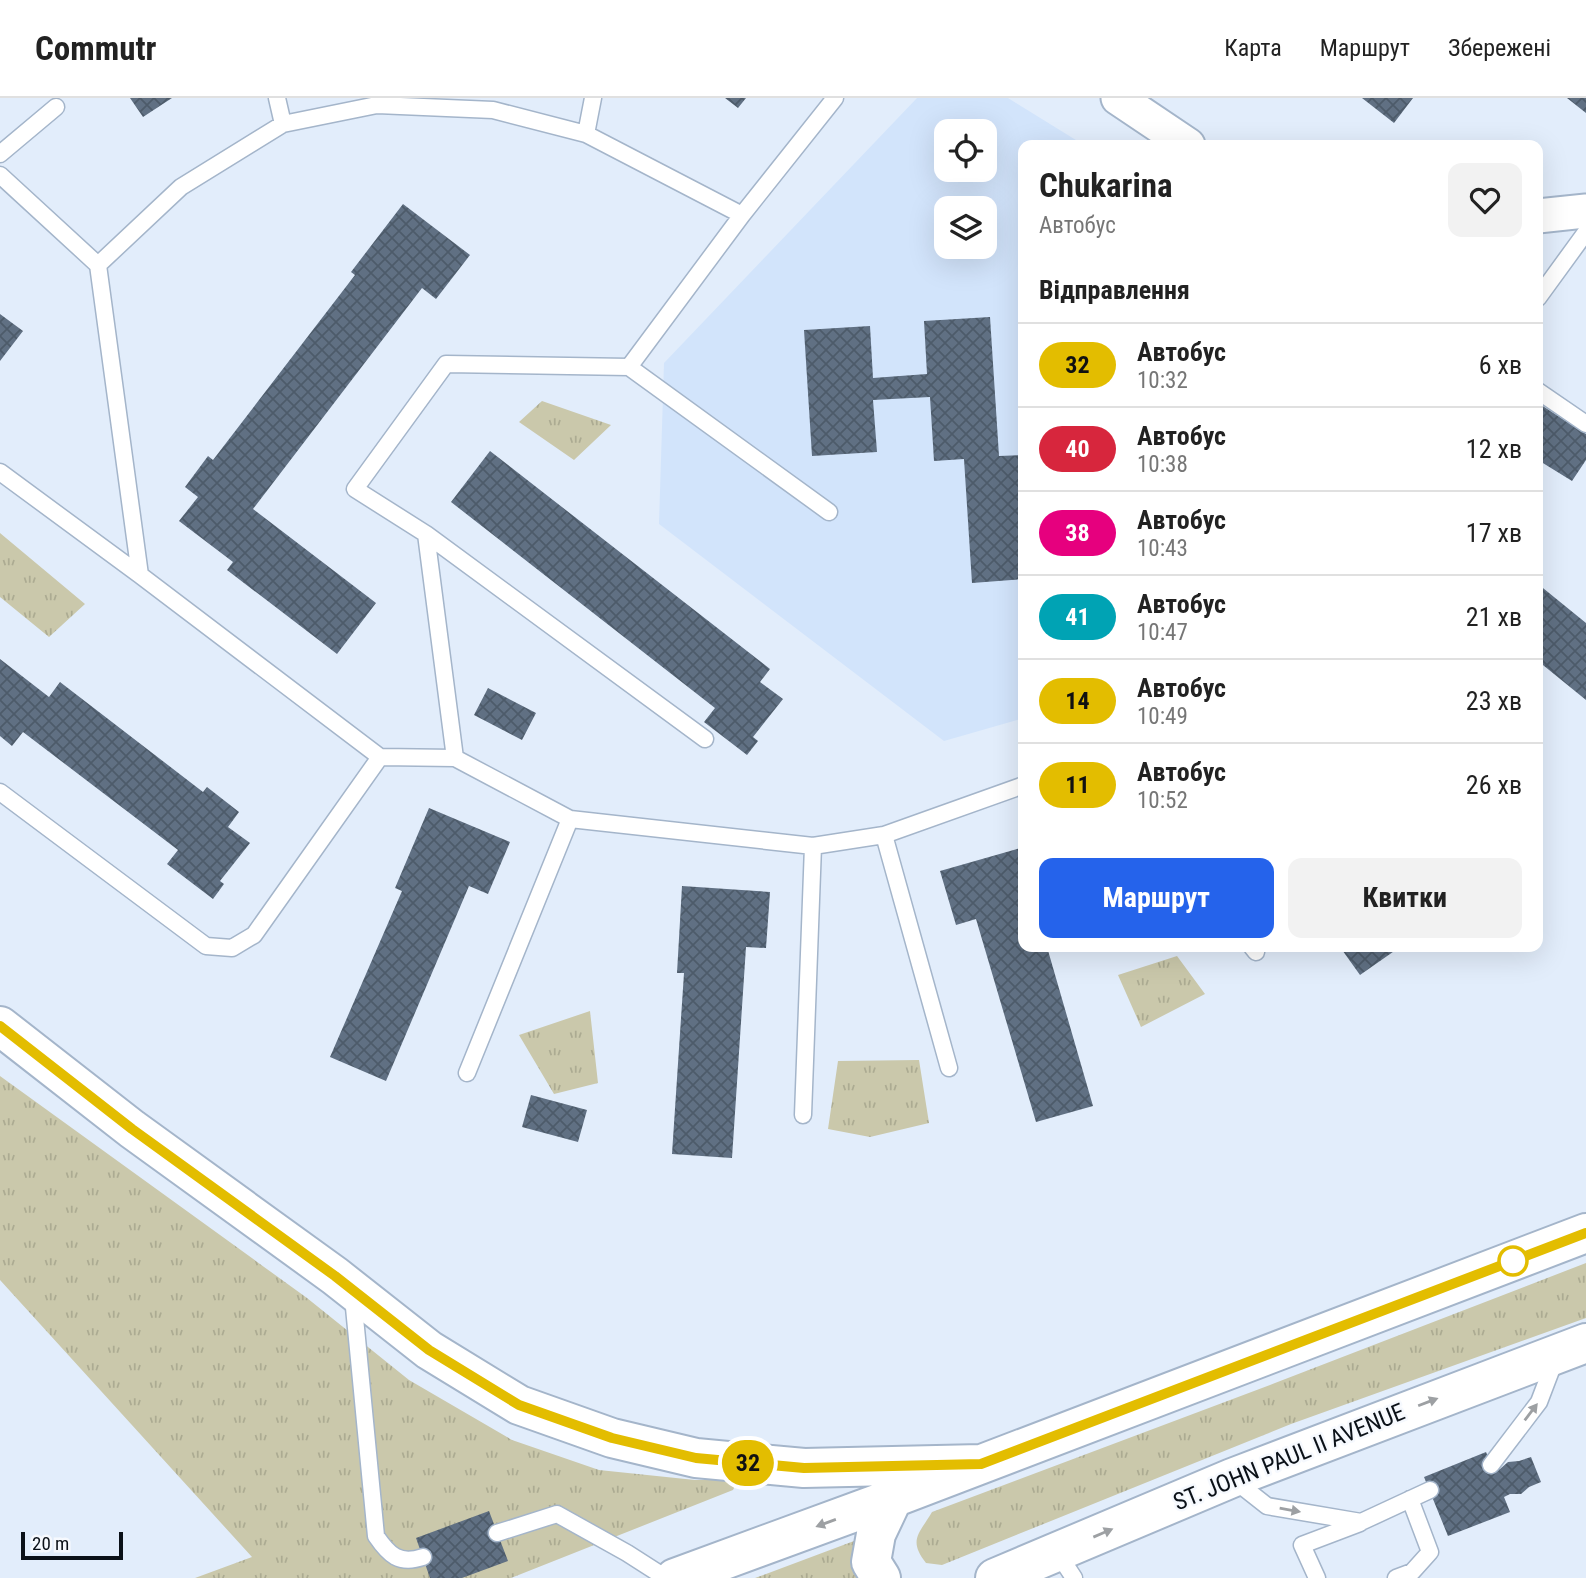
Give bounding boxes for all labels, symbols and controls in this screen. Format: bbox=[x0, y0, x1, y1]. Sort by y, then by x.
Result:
text: Commutr bbox=[35, 29, 156, 68]
text: Карта bbox=[1224, 34, 1282, 62]
text: Маршрут bbox=[1320, 34, 1410, 62]
text: Збережені bbox=[1448, 34, 1551, 62]
map controls bbox=[934, 119, 997, 259]
button: locate bbox=[934, 119, 997, 182]
button: heart bbox=[1448, 163, 1522, 237]
text: Chukarina bbox=[1039, 166, 1173, 205]
button: layers bbox=[934, 196, 997, 259]
text: Автобус bbox=[1039, 212, 1116, 239]
text: Відправлення bbox=[1039, 275, 1190, 305]
text: Автобус bbox=[1137, 337, 1226, 367]
text: 6 хв bbox=[1479, 350, 1522, 380]
text: 32 bbox=[1065, 351, 1090, 379]
text: 10:32 bbox=[1137, 367, 1188, 394]
text: Автобус bbox=[1137, 421, 1226, 451]
text: 12 хв bbox=[1466, 434, 1522, 464]
text: 40 bbox=[1065, 435, 1090, 463]
text: 10:38 bbox=[1137, 451, 1188, 478]
text: Автобус bbox=[1137, 505, 1226, 535]
text: 17 хв bbox=[1466, 518, 1522, 548]
text: 38 bbox=[1065, 519, 1090, 547]
text: 10:43 bbox=[1137, 535, 1188, 562]
text: Автобус bbox=[1137, 589, 1226, 619]
text: 21 хв bbox=[1466, 602, 1522, 632]
text: 41 bbox=[1065, 603, 1090, 631]
text: 10:47 bbox=[1137, 619, 1188, 646]
text: Автобус bbox=[1137, 673, 1226, 703]
text: 23 хв bbox=[1466, 686, 1522, 716]
text: 14 bbox=[1065, 687, 1090, 715]
text: 10:49 bbox=[1137, 703, 1188, 730]
text: Автобус bbox=[1137, 757, 1226, 787]
text: 26 хв bbox=[1466, 770, 1522, 800]
text: 11 bbox=[1065, 771, 1090, 799]
text: 10:52 bbox=[1137, 787, 1188, 814]
button: Маршрут bbox=[1039, 858, 1274, 938]
button: Квитки bbox=[1288, 858, 1522, 938]
unlabelled marker bbox=[1498, 1246, 1528, 1276]
one-way arrow bbox=[1418, 1397, 1439, 1408]
street label: ST. JOHN PAUL II AVENUE bbox=[1169, 1398, 1409, 1516]
one-way arrow bbox=[1524, 1403, 1538, 1421]
line badge: 32 bbox=[716, 1440, 780, 1486]
text: 32 bbox=[736, 1449, 760, 1477]
one-way arrow bbox=[1279, 1505, 1301, 1516]
one-way arrow bbox=[815, 1518, 836, 1529]
one-way arrow bbox=[1093, 1527, 1114, 1538]
scale bar bbox=[21, 1529, 122, 1561]
text: 20 m bbox=[32, 1532, 69, 1555]

